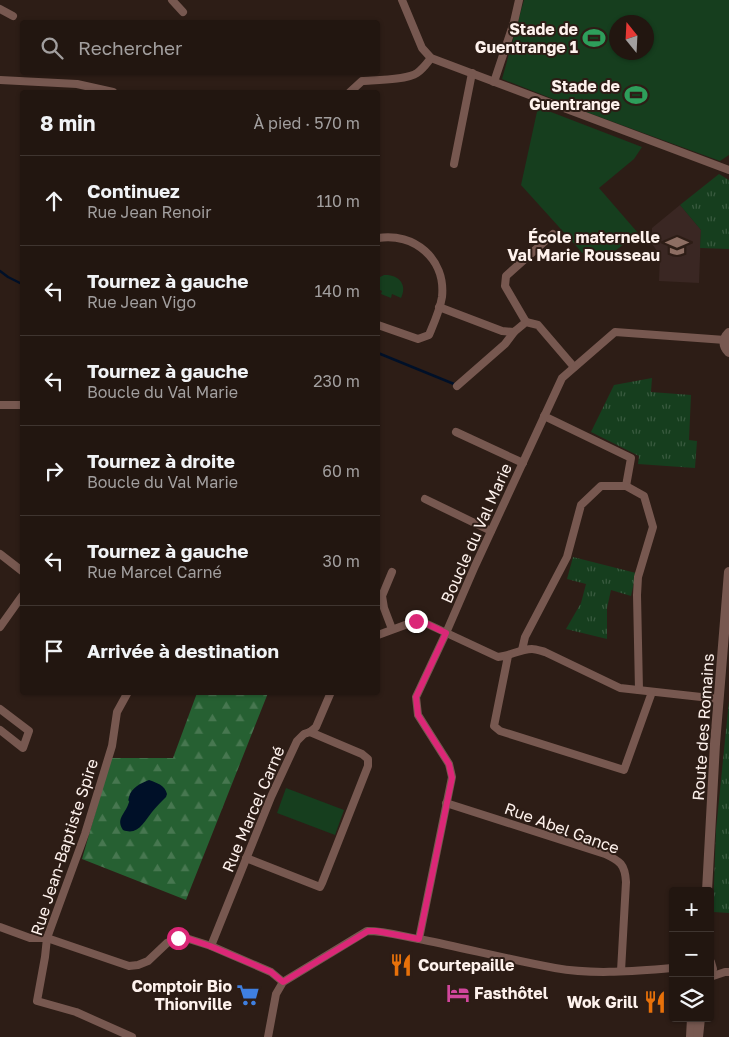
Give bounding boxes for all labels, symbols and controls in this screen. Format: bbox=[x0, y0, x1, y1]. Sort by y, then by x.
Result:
north arrow bbox=[609, 15, 654, 60]
place label: Stade de Guentrange 1 bbox=[475, 19, 578, 57]
search box bbox=[20, 20, 380, 75]
sports icon: Stade de Guentrange 1 bbox=[581, 25, 607, 51]
icon: search bbox=[38, 34, 66, 62]
text: Rechercher bbox=[78, 36, 183, 59]
place label: Stade de Guentrange bbox=[529, 76, 620, 114]
sports icon: Stade de Guentrange bbox=[623, 82, 649, 108]
text: 8 min bbox=[40, 110, 96, 136]
text: À pied · 570 m bbox=[253, 113, 360, 133]
text: Continuez bbox=[87, 179, 180, 202]
icon: ahead bbox=[40, 187, 68, 215]
text: 110 m bbox=[316, 191, 360, 211]
text: Rue Jean Renoir bbox=[87, 202, 212, 222]
place label: École maternelle Val Marie Rousseau bbox=[507, 227, 660, 265]
school or university icon: École maternelle Val Marie Rousseau bbox=[664, 233, 690, 259]
text: Tournez à gauche bbox=[87, 269, 248, 292]
icon: left bbox=[40, 277, 68, 305]
text: 140 m bbox=[314, 281, 360, 301]
text: Rue Jean Vigo bbox=[87, 292, 196, 312]
text: Tournez à gauche bbox=[87, 359, 248, 382]
icon: left bbox=[40, 367, 68, 395]
text: 230 m bbox=[313, 371, 360, 391]
text: Boucle du Val Marie bbox=[87, 382, 238, 402]
text: Tournez à droite bbox=[87, 449, 235, 472]
icon: right bbox=[40, 457, 68, 485]
street label: Boucle du Val Marie bbox=[436, 460, 516, 606]
text: 60 m bbox=[322, 461, 360, 481]
text: Boucle du Val Marie bbox=[87, 472, 238, 492]
text: Tournez à gauche bbox=[87, 539, 248, 562]
icon: left bbox=[40, 547, 68, 575]
text: 30 m bbox=[323, 551, 360, 571]
text: Rue Marcel Carné bbox=[87, 562, 222, 582]
route end bbox=[405, 610, 428, 633]
icon: arrive bbox=[40, 637, 68, 665]
text: Arrivée à destination bbox=[87, 639, 279, 662]
street label: Route des Romains bbox=[688, 653, 718, 801]
street label: Rue Marcel Carné bbox=[217, 743, 289, 875]
street label: Rue Jean-Baptiste Spire bbox=[26, 756, 102, 938]
street label: Rue Abel Gance bbox=[502, 798, 622, 858]
map controls bbox=[669, 887, 714, 1022]
button: + bbox=[669, 887, 714, 932]
route start bbox=[167, 927, 190, 950]
button: − bbox=[669, 932, 714, 977]
restaurant icon: Courtepaille bbox=[388, 952, 414, 978]
place label: Courtepaille bbox=[418, 955, 514, 975]
place label: Comptoir Bio Thionville bbox=[131, 976, 232, 1014]
button: layers bbox=[669, 977, 714, 1022]
hotel icon: Fasthôtel bbox=[445, 980, 471, 1006]
supermarket icon: Comptoir Bio Thionville bbox=[235, 982, 261, 1008]
place label: Fasthôtel bbox=[474, 983, 549, 1003]
restaurant icon: Wok Grill bbox=[642, 989, 668, 1015]
place label: Wok Grill bbox=[567, 992, 639, 1012]

